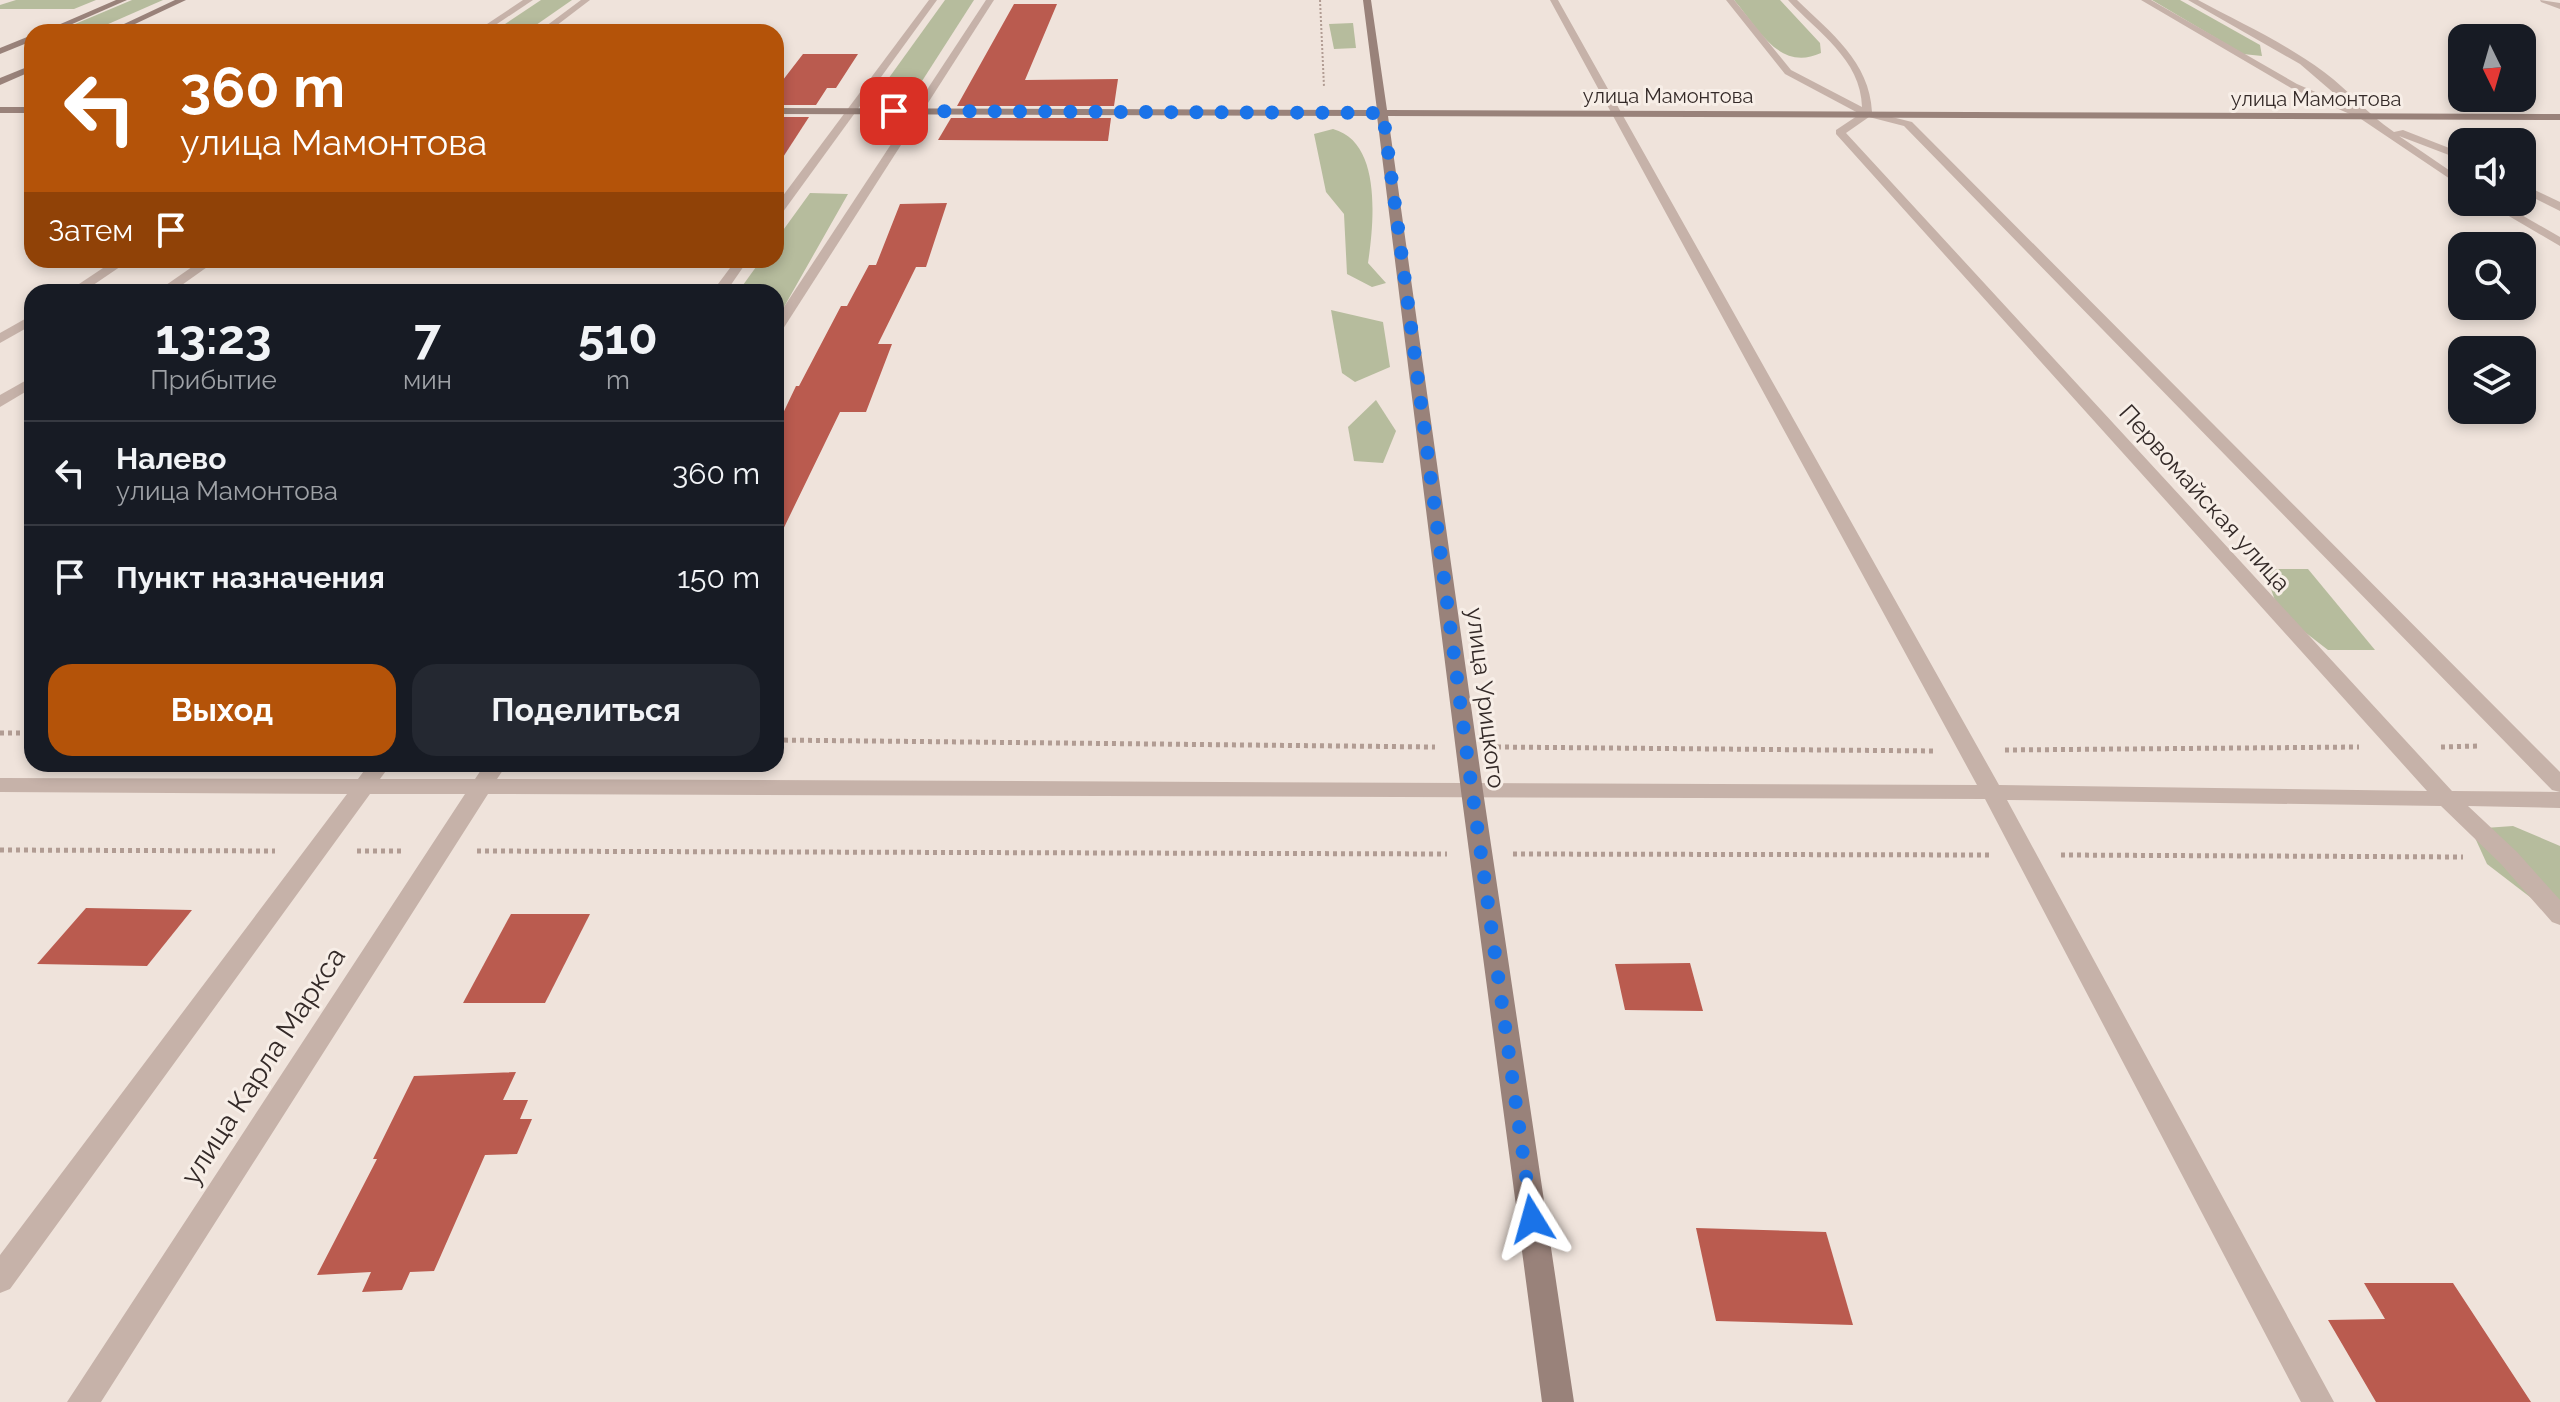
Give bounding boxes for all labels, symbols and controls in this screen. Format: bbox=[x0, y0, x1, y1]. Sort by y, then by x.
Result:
north arrow bbox=[2448, 24, 2536, 112]
map controls bbox=[2448, 24, 2536, 424]
text: 360 m bbox=[180, 54, 345, 120]
icon: left bbox=[48, 56, 152, 160]
pin bbox=[860, 77, 928, 145]
street label: улица Мамонтова bbox=[1583, 84, 1753, 108]
street label: улица Мамонтова bbox=[2231, 87, 2401, 111]
icon: arrive bbox=[872, 89, 916, 133]
text: улица Мамонтова bbox=[180, 121, 487, 163]
button: sound bbox=[2448, 128, 2536, 216]
icon: arrive bbox=[149, 208, 193, 252]
text: Затем bbox=[48, 213, 133, 248]
button: search bbox=[2448, 232, 2536, 320]
text: 13:23 bbox=[155, 309, 272, 365]
text: 7 bbox=[414, 309, 441, 365]
text: 510 bbox=[578, 309, 658, 365]
button: layers bbox=[2448, 336, 2536, 424]
text: Прибытие bbox=[150, 365, 277, 395]
text: мин bbox=[403, 365, 452, 395]
text: m bbox=[606, 365, 630, 395]
street label: Первомайская улица bbox=[2113, 398, 2297, 598]
text: Налево bbox=[116, 441, 226, 476]
icon: left bbox=[48, 451, 92, 495]
text: 360 m bbox=[672, 456, 760, 491]
text: улица Мамонтова bbox=[116, 476, 338, 506]
icon: arrive bbox=[48, 555, 92, 599]
text: Пункт назначения bbox=[116, 560, 385, 595]
text: 150 m bbox=[677, 560, 760, 595]
street label: улица Урицкого bbox=[1461, 606, 1511, 790]
button: Выход bbox=[48, 664, 396, 756]
button: Поделиться bbox=[412, 664, 760, 756]
street label: улица Карла Маркса bbox=[174, 941, 352, 1191]
position arrow bbox=[1490, 1177, 1574, 1261]

